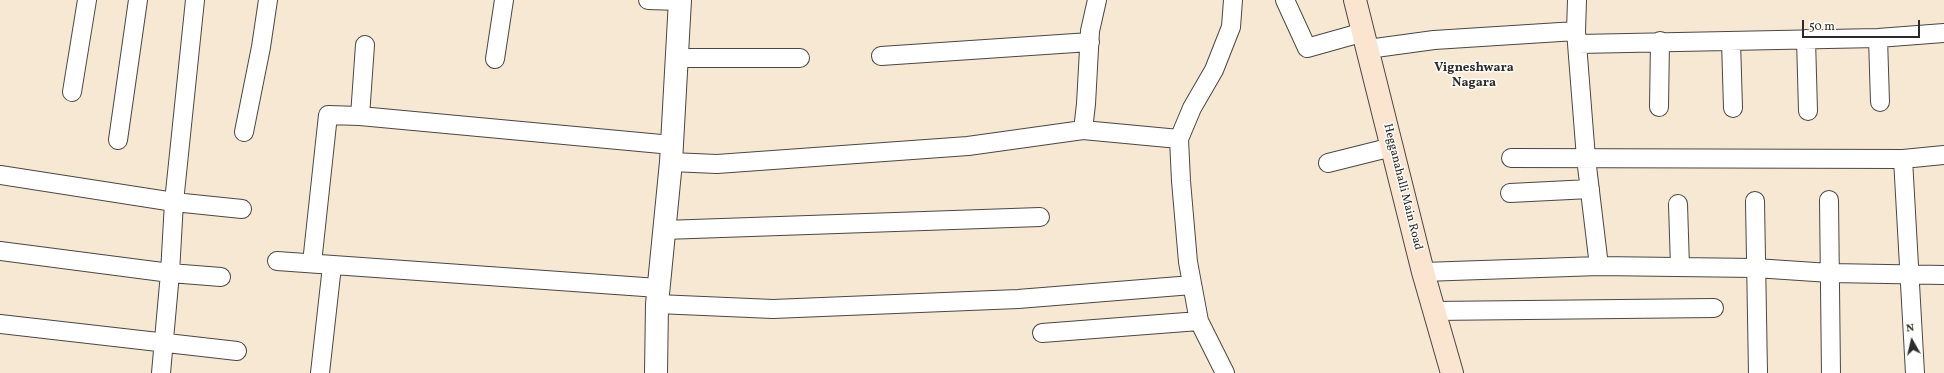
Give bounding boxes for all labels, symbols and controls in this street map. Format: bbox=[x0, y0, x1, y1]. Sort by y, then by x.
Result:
scale bar bbox=[1804, 12, 1922, 38]
text: 50 m bbox=[1809, 19, 1835, 35]
district label: Vigneshwara Nagara bbox=[1434, 61, 1514, 92]
street label: Hegganahalli Main Road bbox=[1379, 122, 1425, 252]
north arrow bbox=[1892, 321, 1932, 361]
text: N bbox=[1905, 321, 1915, 337]

